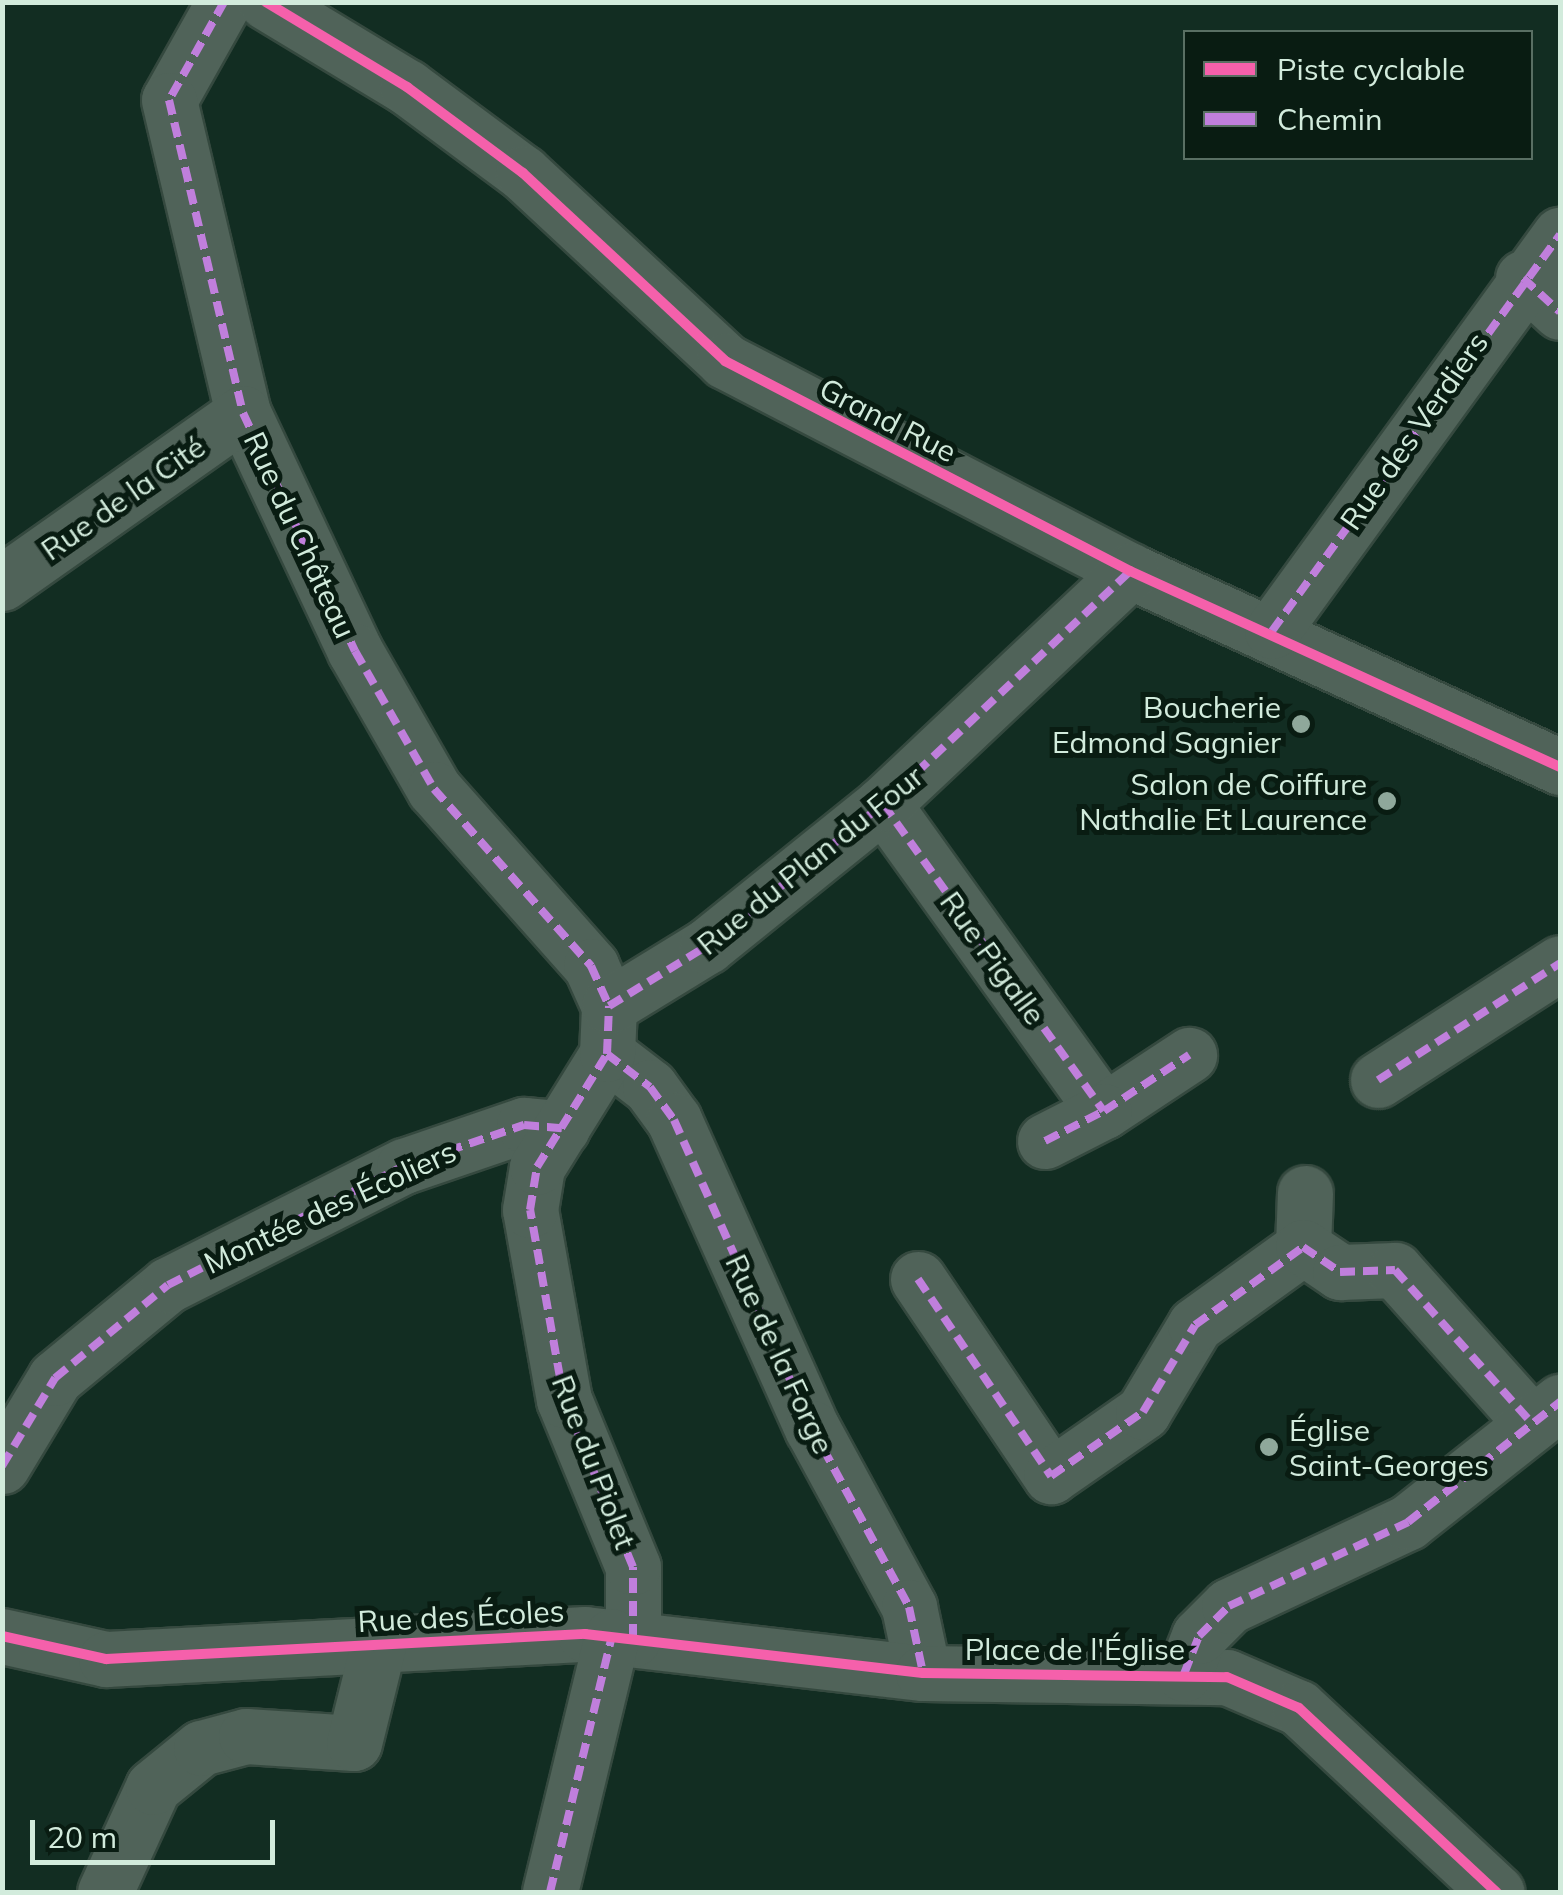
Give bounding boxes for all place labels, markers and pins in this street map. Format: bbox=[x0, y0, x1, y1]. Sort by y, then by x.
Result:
place label: Boucherie Edmond Sagnier bbox=[1052, 689, 1281, 760]
marker: Boucherie Edmond Sagnier bbox=[1290, 713, 1312, 735]
place label: Salon de Coiffure Nathalie Et Laurence bbox=[1079, 766, 1367, 836]
marker: Salon de Coiffure Nathalie Et Laurence bbox=[1376, 790, 1398, 812]
place label: Église Saint-Georges bbox=[1289, 1412, 1489, 1482]
marker: Église Saint-Georges bbox=[1258, 1436, 1280, 1458]

